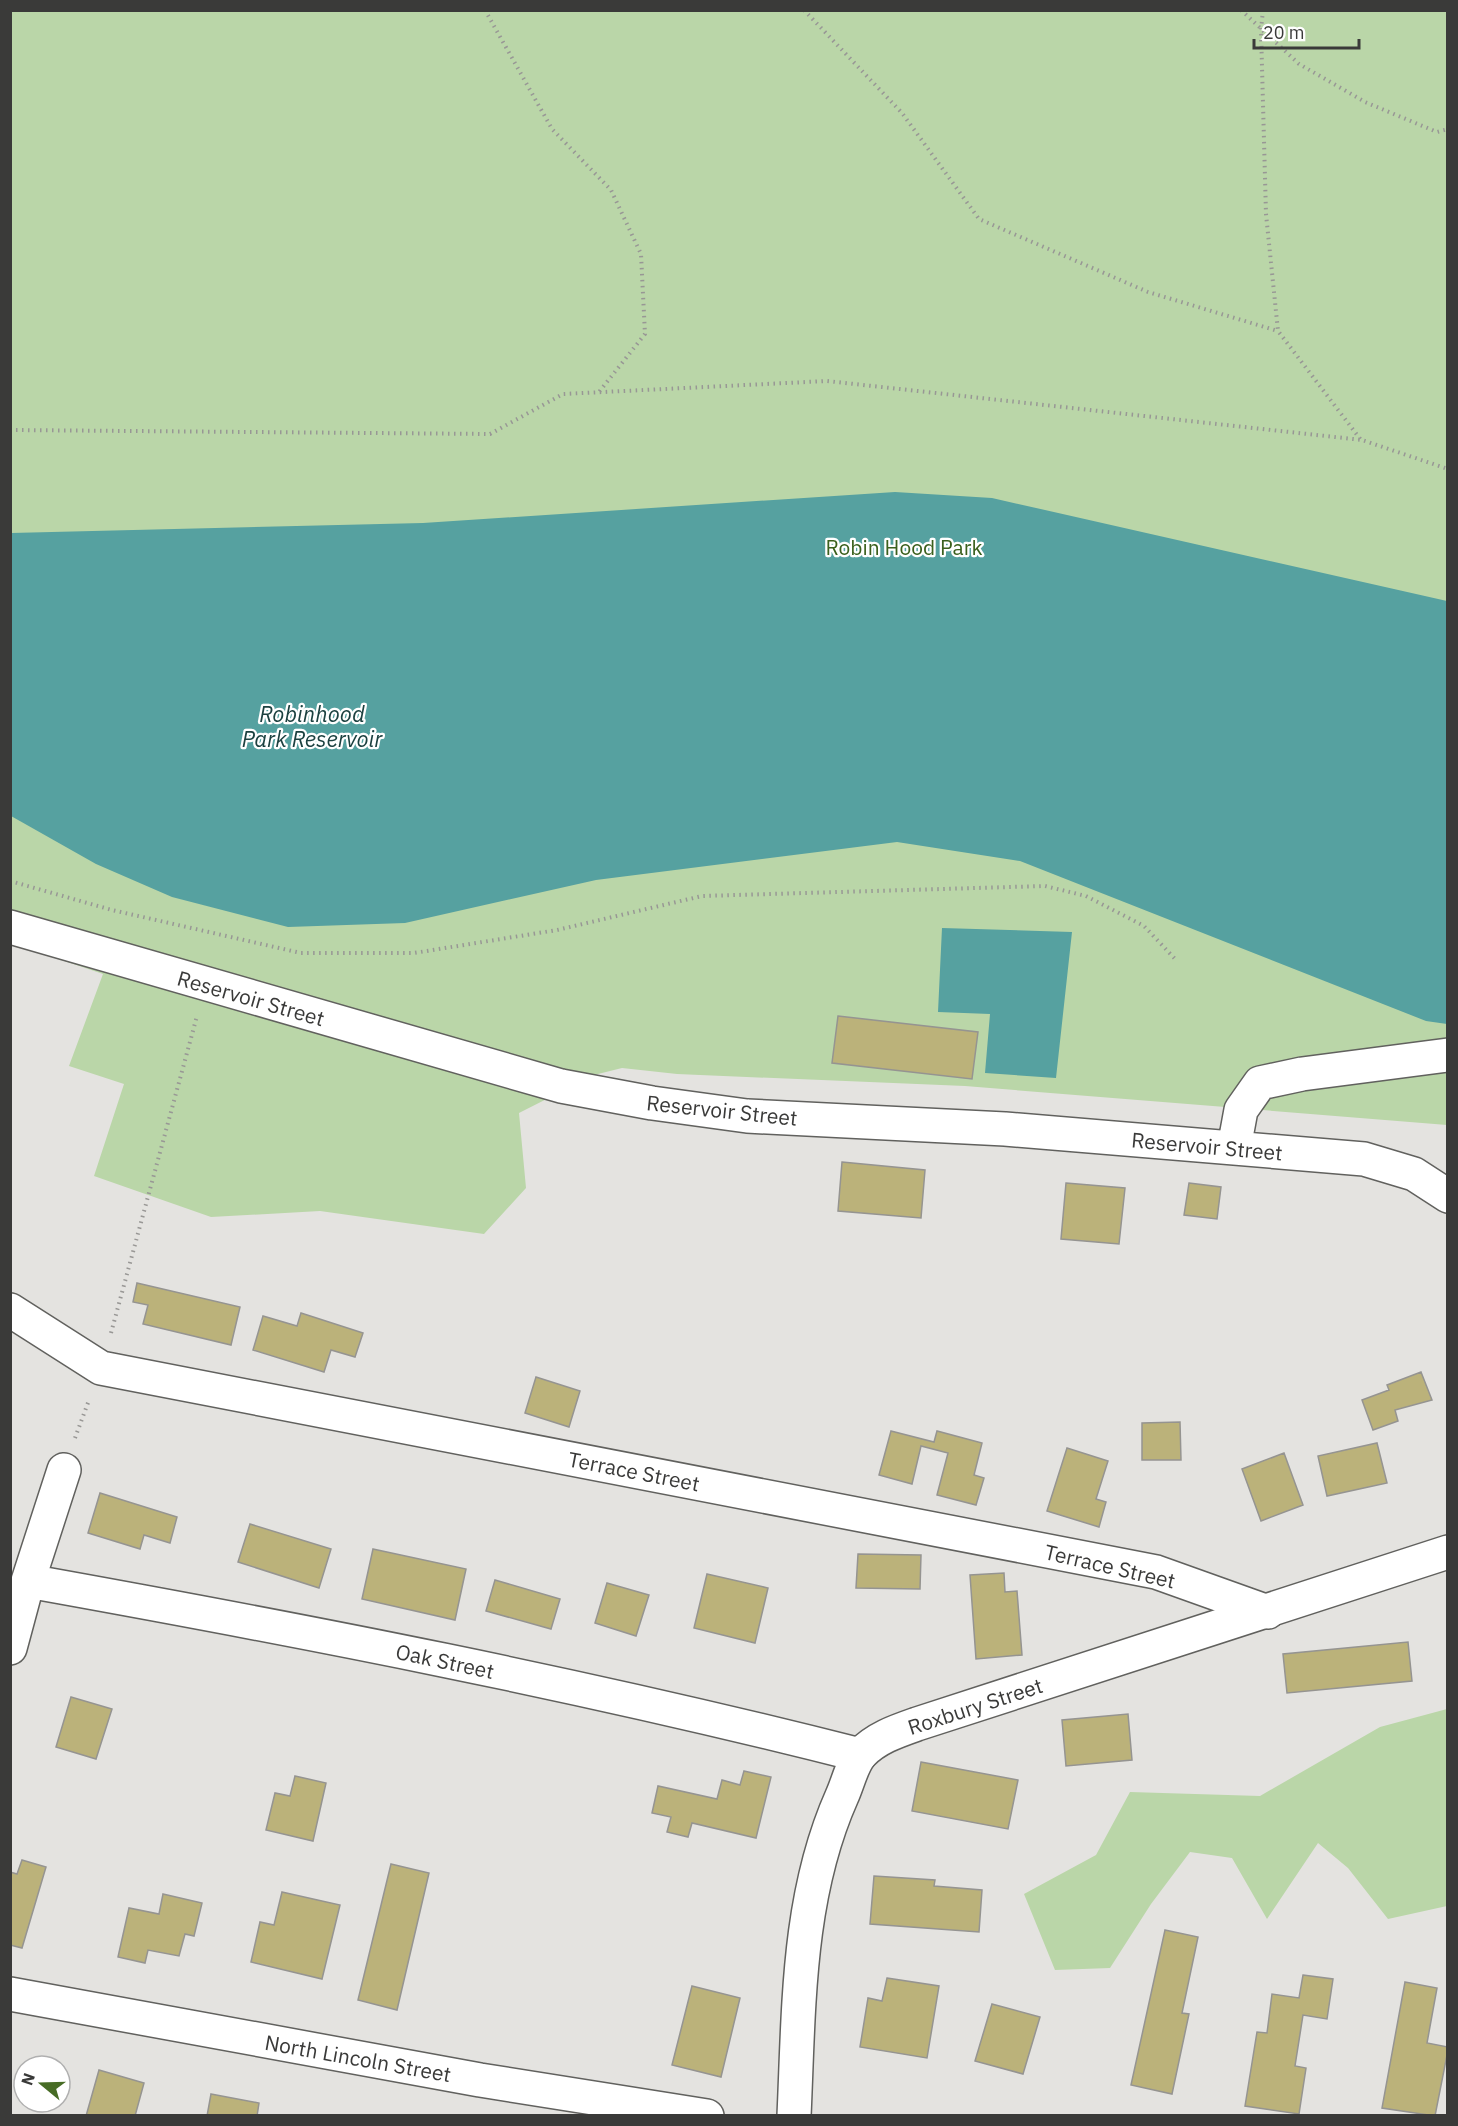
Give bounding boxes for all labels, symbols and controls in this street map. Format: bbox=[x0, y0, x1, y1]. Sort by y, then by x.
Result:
scale bar bbox=[1254, 12, 1359, 50]
text: 20 m bbox=[1263, 21, 1305, 44]
park label: Robin Hood Park bbox=[825, 533, 983, 561]
water label: Robinhood Park Reservoir bbox=[242, 699, 383, 753]
street label: Reservoir Street bbox=[174, 964, 328, 1032]
street label: Reservoir Street bbox=[645, 1088, 799, 1132]
street label: Reservoir Street bbox=[1130, 1125, 1284, 1167]
street label: Terrace Street bbox=[566, 1445, 702, 1497]
street label: Terrace Street bbox=[1042, 1537, 1178, 1595]
street label: Oak Street bbox=[393, 1637, 497, 1685]
street label: Roxbury Street bbox=[904, 1671, 1046, 1741]
street label: North Lincoln Street bbox=[263, 2028, 453, 2088]
north arrow bbox=[12, 2054, 72, 2114]
text: N bbox=[16, 2070, 39, 2088]

